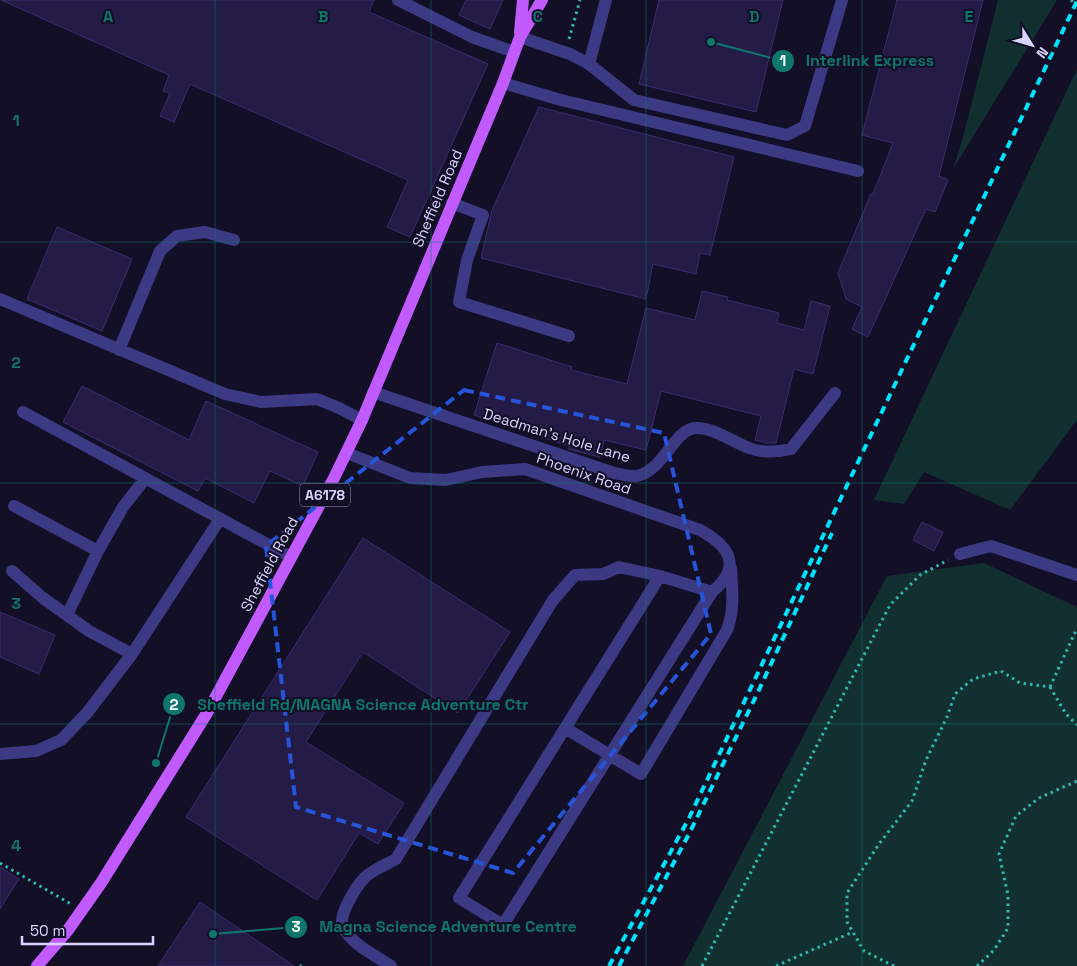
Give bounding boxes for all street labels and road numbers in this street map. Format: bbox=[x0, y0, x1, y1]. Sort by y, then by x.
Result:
street label: Sheffield Road bbox=[408, 146, 466, 250]
street label: Deadman's Hole Lane bbox=[481, 404, 633, 466]
street label: Phoenix Road bbox=[534, 448, 634, 498]
road number: A6178 bbox=[300, 484, 350, 506]
street label: Sheffield Road bbox=[236, 513, 302, 615]

